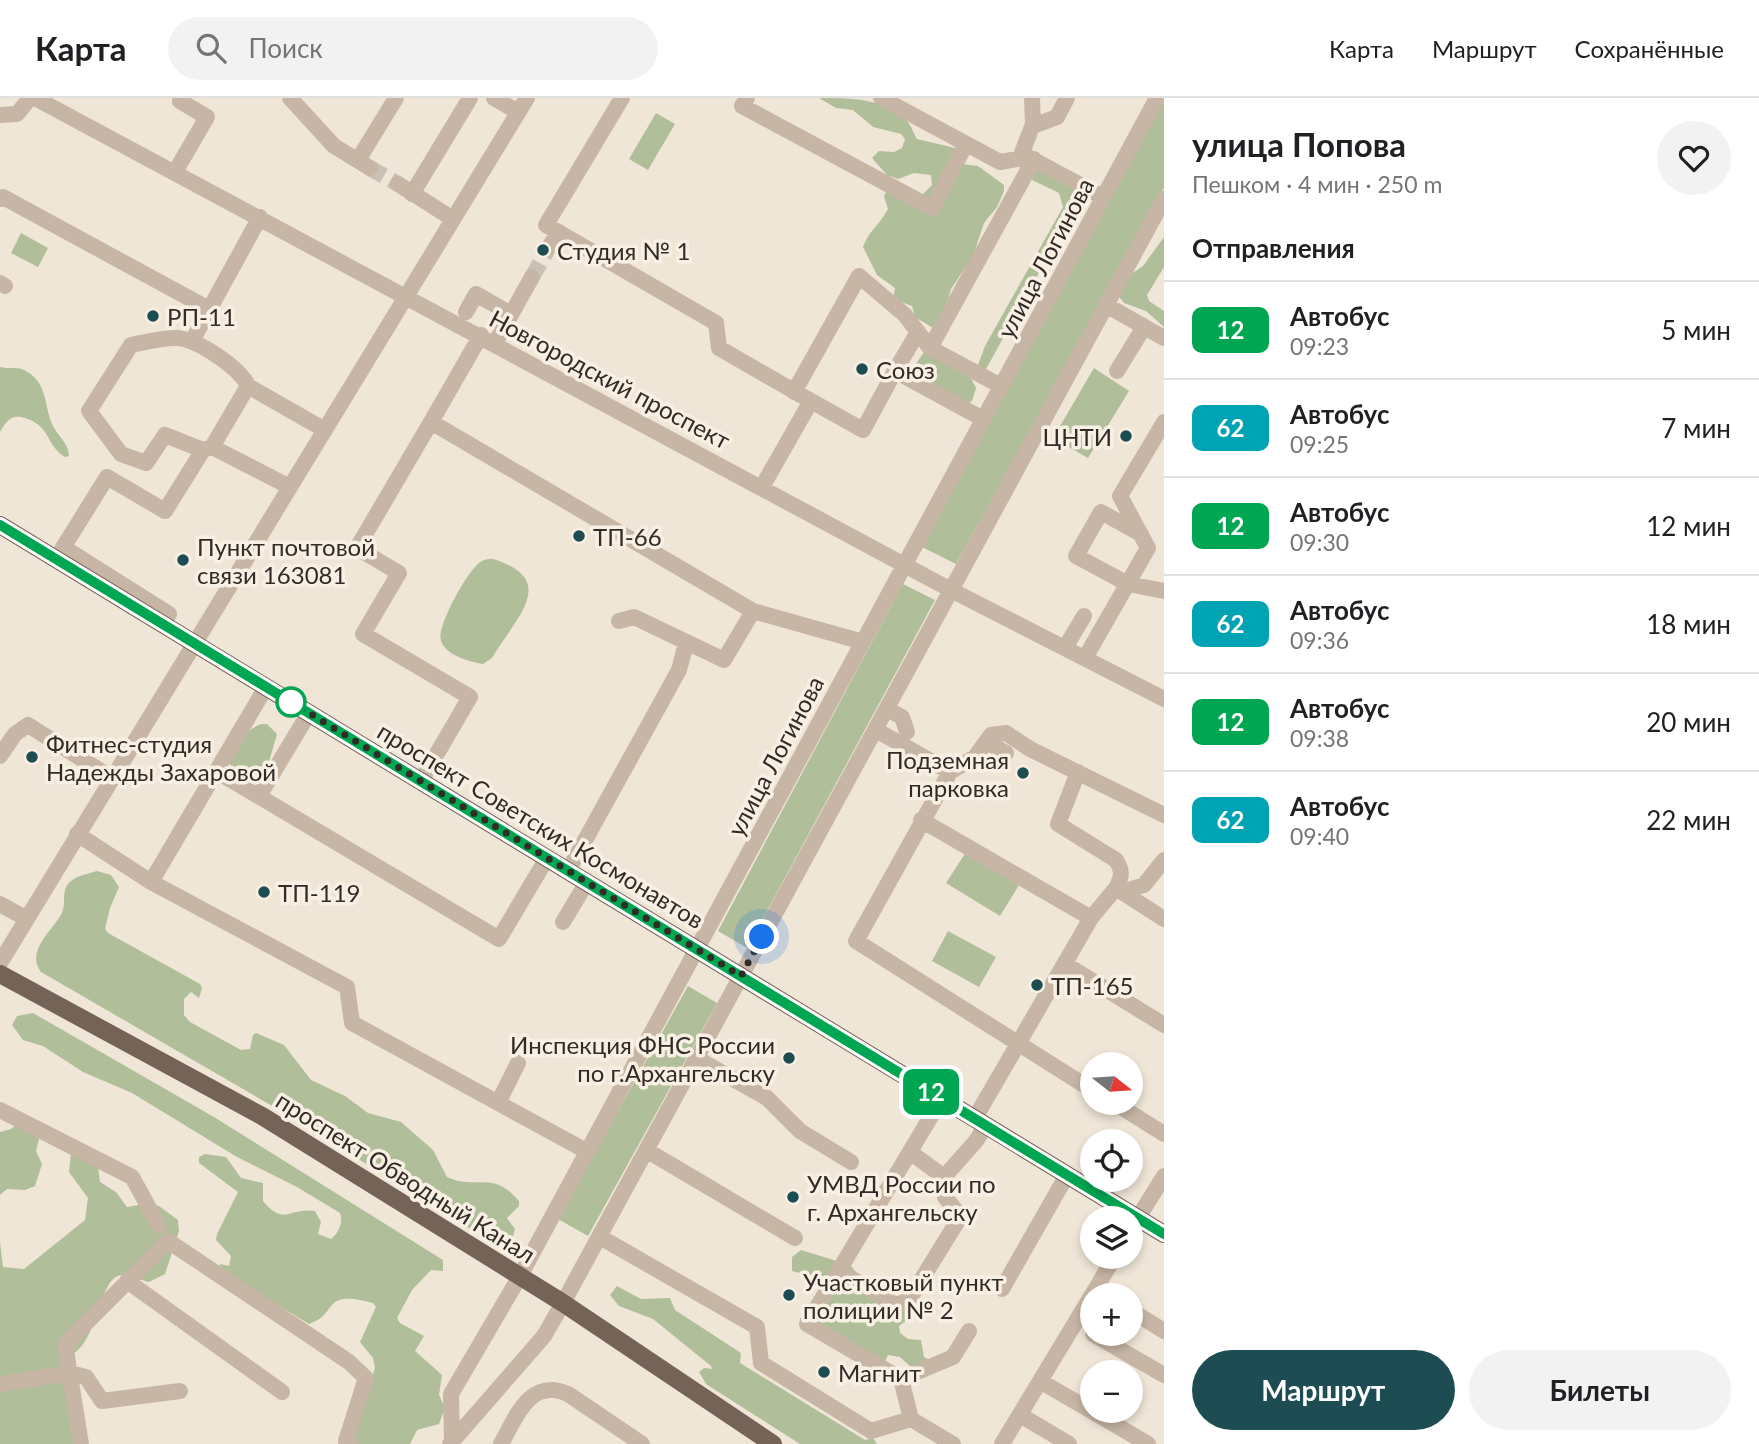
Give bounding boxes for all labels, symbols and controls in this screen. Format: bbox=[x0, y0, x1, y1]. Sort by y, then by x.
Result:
search box bbox=[168, 17, 658, 80]
text: Карта bbox=[35, 28, 126, 68]
icon: search bbox=[192, 29, 230, 67]
text: Поиск bbox=[248, 32, 323, 64]
text: Карта bbox=[1329, 34, 1394, 63]
text: Маршрут bbox=[1432, 34, 1537, 63]
text: Сохранённые bbox=[1575, 34, 1724, 63]
button: heart bbox=[1657, 121, 1731, 195]
text: улица Попова bbox=[1192, 124, 1406, 164]
text: Пешком · 4 мин · 250 m bbox=[1192, 170, 1442, 198]
street label: улица Логинова bbox=[991, 173, 1099, 343]
text: Отправления bbox=[1192, 232, 1355, 264]
place label: Студия № 1 bbox=[557, 236, 690, 265]
marker: Студия № 1 bbox=[535, 242, 551, 258]
text: Автобус bbox=[1290, 300, 1389, 332]
place label: РП-11 bbox=[167, 302, 236, 331]
street label: Новгородский проспект bbox=[485, 303, 735, 455]
marker: РП-11 bbox=[145, 308, 161, 324]
text: 5 мин bbox=[1661, 314, 1731, 346]
text: 12 bbox=[1217, 315, 1244, 344]
text: 09:23 bbox=[1290, 332, 1349, 360]
place label: Союз bbox=[876, 355, 935, 384]
marker: Союз bbox=[854, 361, 870, 377]
text: Автобус bbox=[1290, 398, 1389, 430]
text: 7 мин bbox=[1661, 412, 1731, 444]
text: 62 bbox=[1217, 413, 1244, 442]
place label: ЦНТИ bbox=[1042, 422, 1112, 451]
marker: ЦНТИ bbox=[1118, 428, 1134, 444]
text: 09:25 bbox=[1290, 430, 1349, 458]
text: Автобус bbox=[1290, 496, 1389, 528]
text: 12 мин bbox=[1646, 510, 1731, 542]
text: 12 bbox=[1217, 511, 1244, 540]
place label: ТП-66 bbox=[593, 522, 662, 551]
marker: ТП-66 bbox=[571, 528, 587, 544]
text: 09:30 bbox=[1290, 528, 1349, 556]
place label: Пункт почтовой связи 163081 bbox=[197, 532, 375, 589]
marker: Пункт почтовой связи 163081 bbox=[175, 552, 191, 568]
text: Автобус bbox=[1290, 594, 1389, 626]
text: 18 мин bbox=[1646, 608, 1731, 640]
text: 62 bbox=[1217, 609, 1244, 638]
text: 09:36 bbox=[1290, 626, 1349, 654]
street label: улица Логинова bbox=[721, 671, 829, 841]
unlabelled marker bbox=[276, 687, 306, 717]
text: Автобус bbox=[1290, 692, 1389, 724]
text: 20 мин bbox=[1646, 706, 1731, 738]
text: 12 bbox=[1217, 707, 1244, 736]
street label: проспект Советских Космонавтов bbox=[373, 716, 709, 934]
text: 09:38 bbox=[1290, 724, 1349, 752]
place label: Фитнес-студия Надежды Захаровой bbox=[46, 729, 276, 786]
place label: Подземная парковка bbox=[886, 745, 1009, 802]
marker: Фитнес-студия Надежды Захаровой bbox=[24, 749, 40, 765]
marker: Подземная парковка bbox=[1015, 765, 1031, 781]
text: Автобус bbox=[1290, 790, 1389, 822]
text: 22 мин bbox=[1646, 804, 1731, 836]
text: 62 bbox=[1217, 805, 1244, 834]
text: 09:40 bbox=[1290, 822, 1349, 850]
place label: ТП-119 bbox=[278, 878, 361, 907]
marker: ТП-119 bbox=[256, 884, 272, 900]
your location bbox=[744, 919, 779, 954]
place label: ТП-165 bbox=[1051, 971, 1134, 1000]
marker: ТП-165 bbox=[1029, 977, 1045, 993]
place label: Инспекция ФНС России по г.Архангельску bbox=[510, 1030, 776, 1087]
marker: Инспекция ФНС России по г.Архангельску bbox=[781, 1050, 797, 1066]
north arrow bbox=[1080, 1052, 1143, 1115]
map controls bbox=[1080, 1052, 1143, 1423]
line badge: 12 bbox=[900, 1069, 962, 1115]
text: 12 bbox=[917, 1077, 945, 1106]
street label: проспект Обводный Канал bbox=[271, 1085, 541, 1269]
button: locate bbox=[1080, 1129, 1143, 1192]
place label: УМВД России по г. Архангельску bbox=[807, 1169, 996, 1226]
marker: УМВД России по г. Архангельску bbox=[785, 1189, 801, 1205]
button: layers bbox=[1080, 1206, 1143, 1269]
place label: Участковый пункт полиции № 2 bbox=[803, 1267, 1003, 1324]
button: + bbox=[1080, 1283, 1143, 1346]
marker: Участковый пункт полиции № 2 bbox=[781, 1287, 797, 1303]
button: Маршрут bbox=[1192, 1350, 1455, 1430]
button: Билеты bbox=[1469, 1350, 1731, 1430]
place label: Магнит bbox=[838, 1358, 921, 1387]
button: − bbox=[1080, 1360, 1143, 1423]
marker: Магнит bbox=[816, 1364, 832, 1380]

